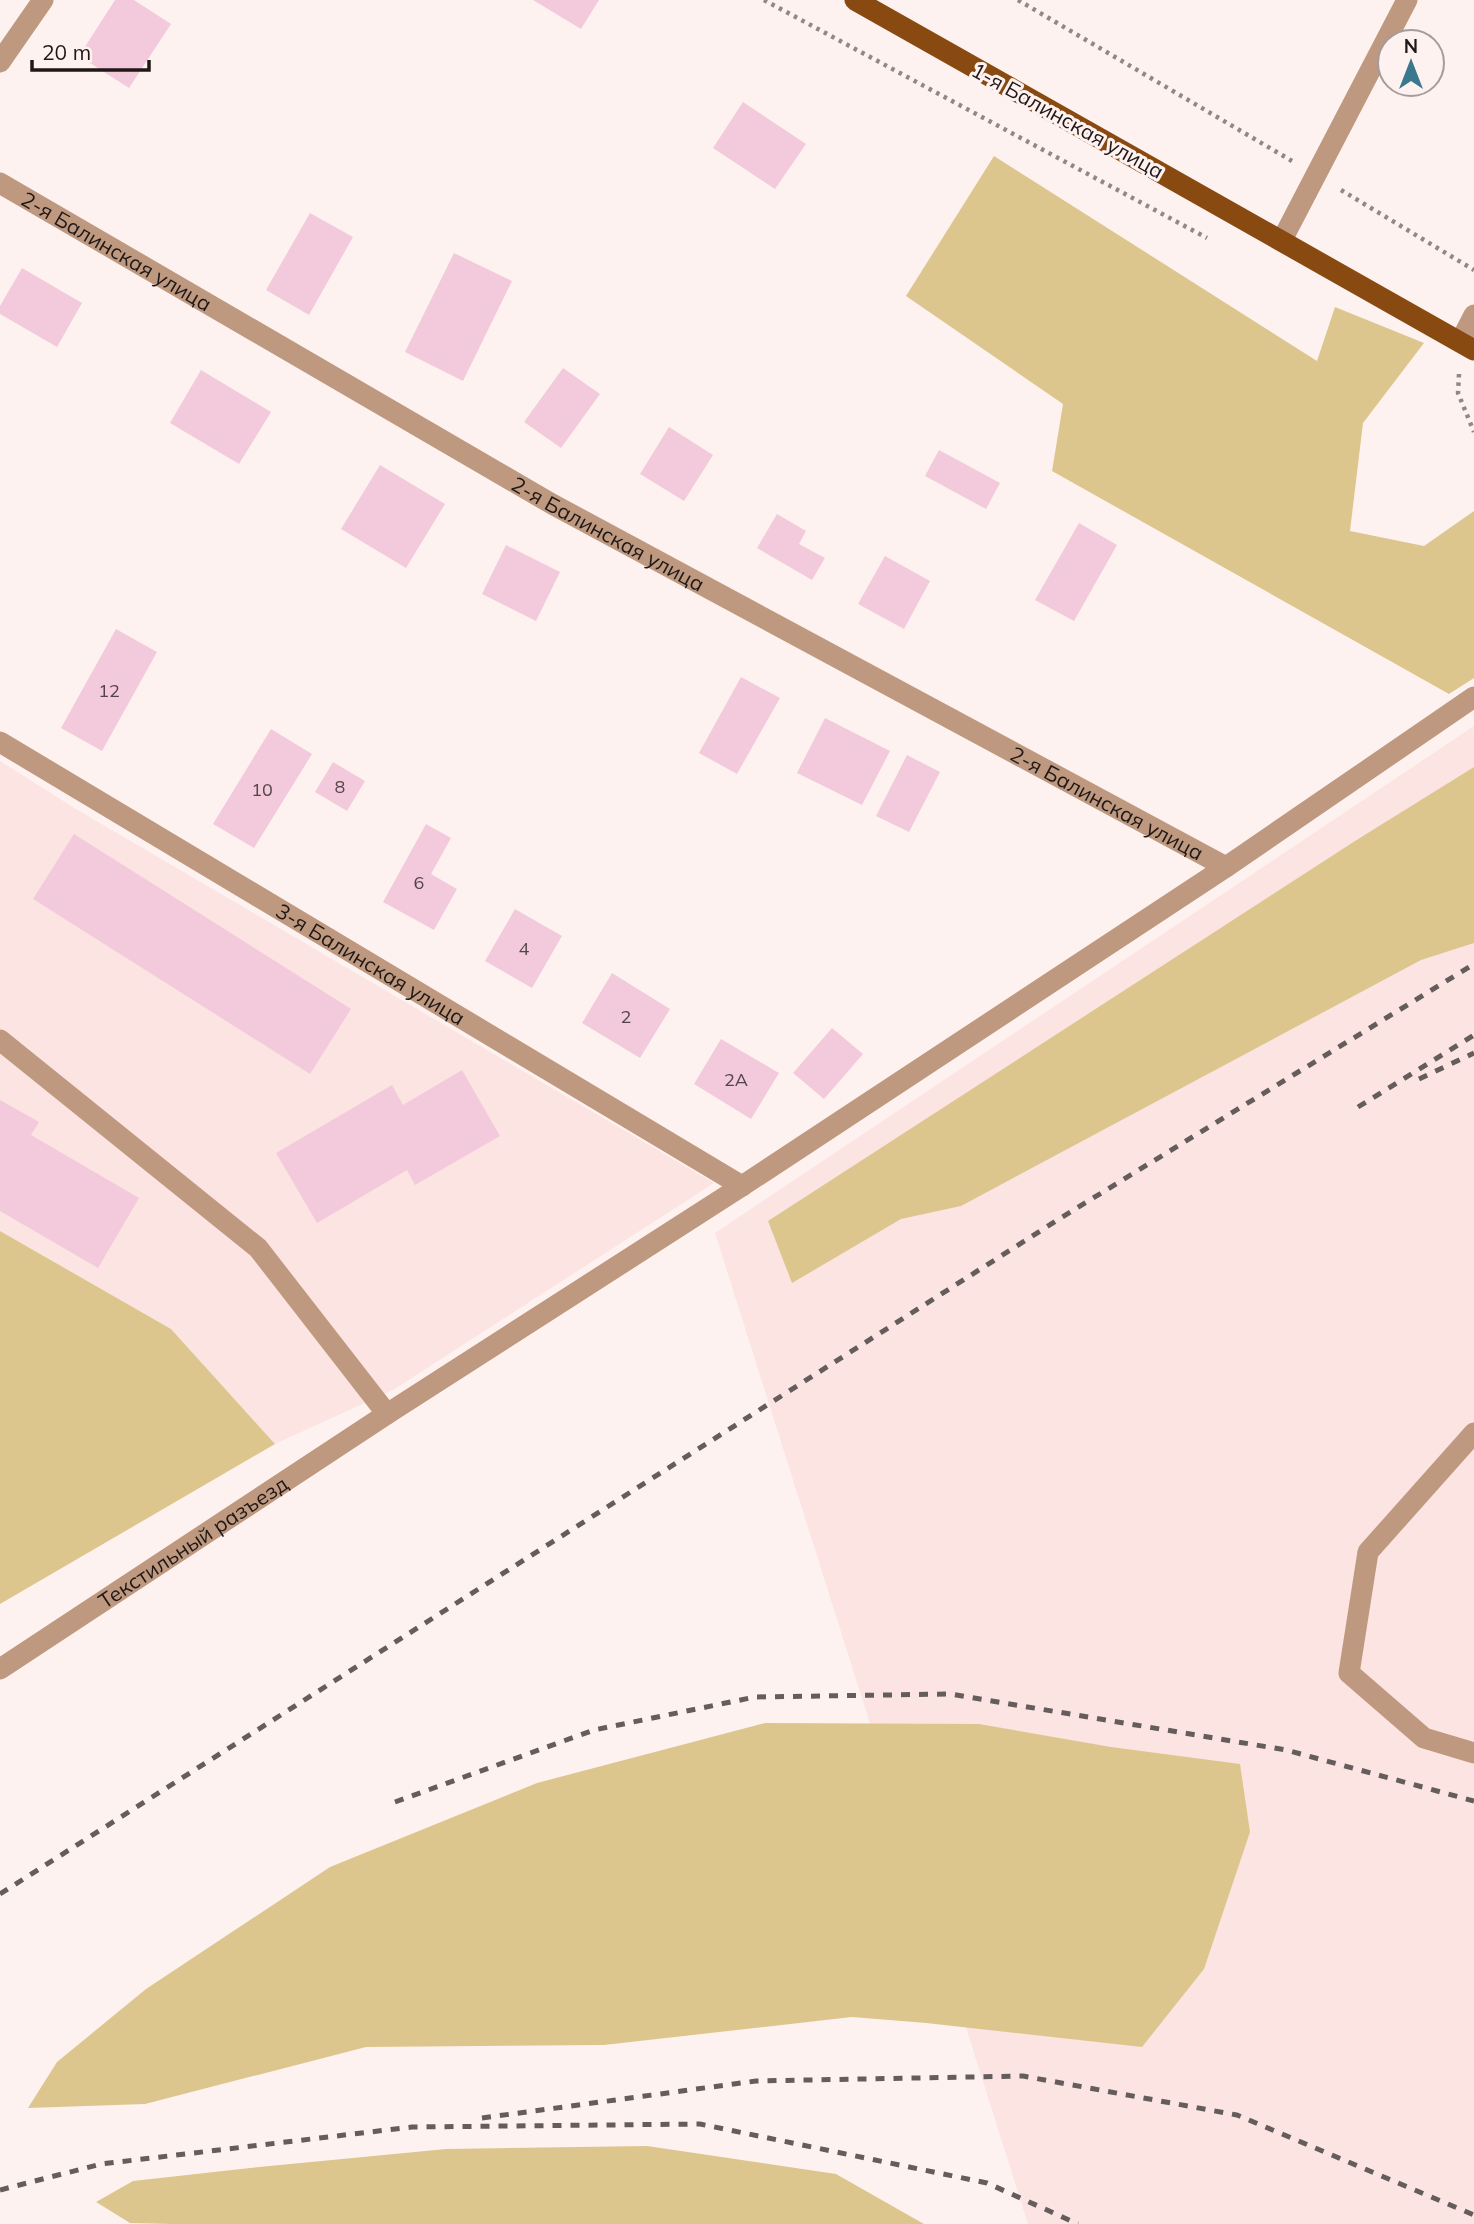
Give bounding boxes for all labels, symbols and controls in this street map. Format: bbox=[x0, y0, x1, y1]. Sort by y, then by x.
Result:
scale bar bbox=[32, 28, 149, 72]
north arrow bbox=[1376, 28, 1446, 98]
text: N bbox=[1404, 34, 1418, 58]
text: 20 m bbox=[42, 39, 91, 65]
street label: 1-я Балинская улица bbox=[967, 56, 1169, 184]
street label: 2-я Балинская улица bbox=[17, 185, 217, 316]
street label: 2-я Балинская улица bbox=[507, 470, 709, 597]
house number: 12 bbox=[98, 679, 120, 702]
street label: 2-я Балинская улица bbox=[1006, 740, 1208, 866]
house number: 8 bbox=[335, 775, 345, 798]
house number: 10 bbox=[251, 778, 273, 801]
house number: 6 bbox=[414, 871, 424, 894]
street label: 3-я Балинская улица bbox=[271, 897, 470, 1030]
house number: 4 bbox=[519, 937, 530, 960]
house number: 2 bbox=[621, 1005, 631, 1028]
house number: 2А bbox=[724, 1068, 748, 1091]
street label: Текстильный разъезд bbox=[93, 1470, 293, 1614]

